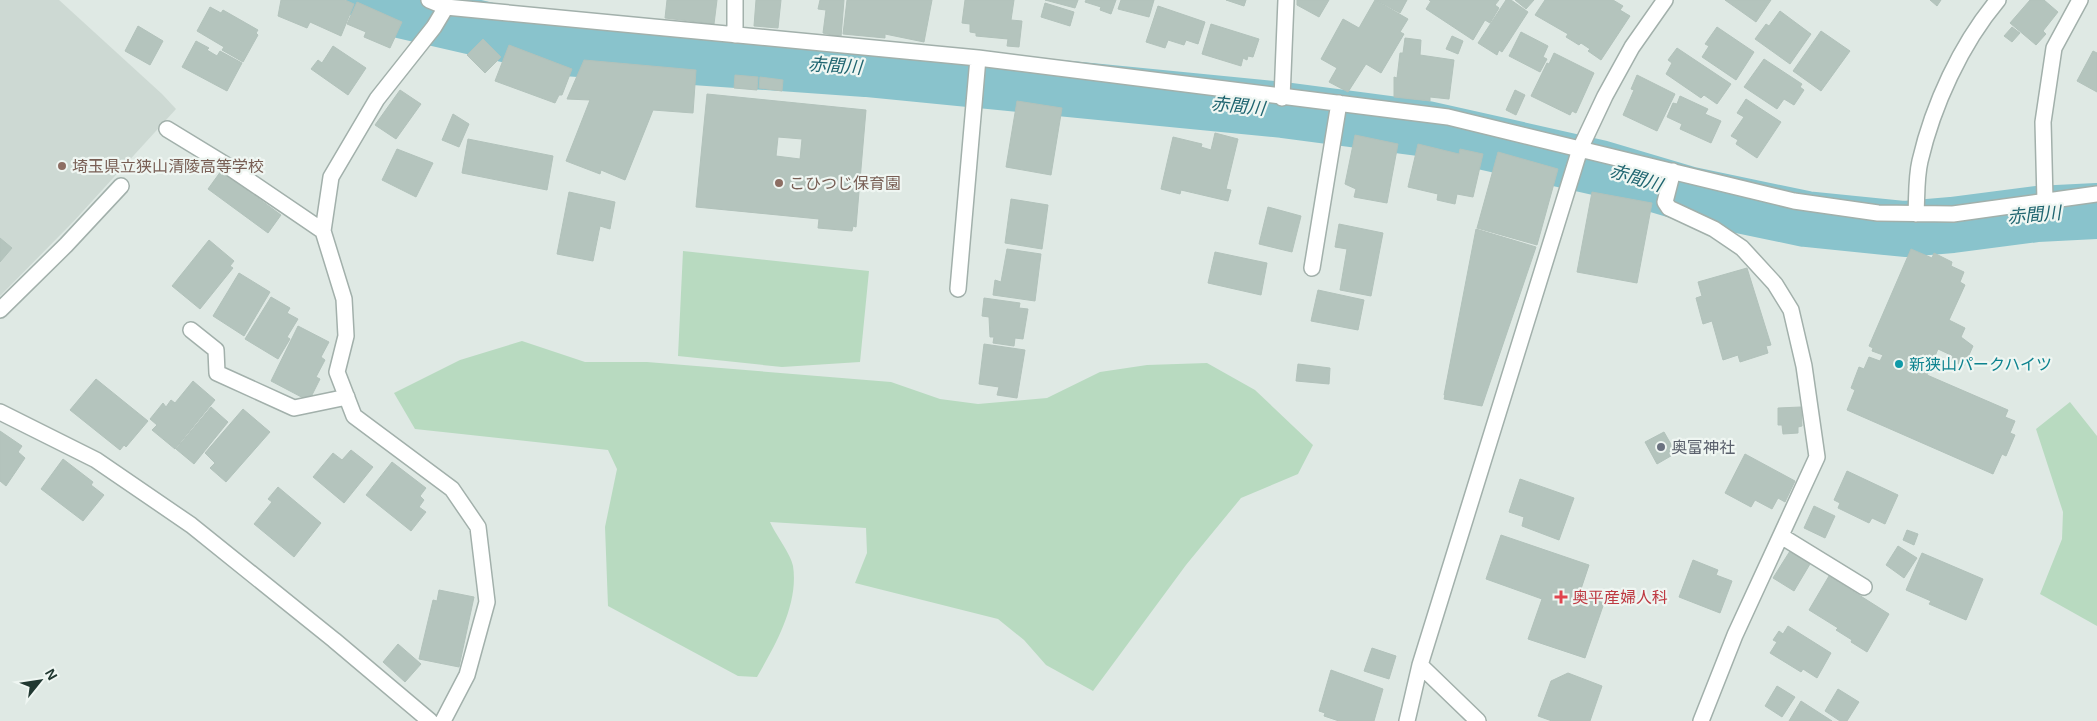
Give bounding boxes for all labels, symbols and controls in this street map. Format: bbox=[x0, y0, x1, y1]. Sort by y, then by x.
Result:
water label: 赤間川 bbox=[807, 54, 865, 78]
water label: 赤間川 bbox=[1210, 93, 1268, 119]
place label: 埼玉県立狭山清陵高等学校 bbox=[72, 158, 264, 175]
marker: 埼玉県立狭山清陵高等学校 bbox=[56, 160, 68, 172]
water label: 赤間川 bbox=[1607, 161, 1667, 196]
place label: こひつじ保育園 bbox=[789, 175, 901, 192]
marker: こひつじ保育園 bbox=[773, 177, 785, 189]
water label: 赤間川 bbox=[2006, 203, 2064, 227]
place label: 新狭山パークハイツ bbox=[1909, 356, 2052, 373]
marker: 新狭山パークハイツ bbox=[1893, 358, 1905, 370]
place label: 奥富神社 bbox=[1671, 439, 1735, 456]
marker: 奥富神社 bbox=[1655, 441, 1667, 453]
place label: 奥平産婦人科 bbox=[1572, 589, 1668, 606]
marker: 奥平産婦人科 bbox=[1554, 590, 1568, 604]
north arrow bbox=[15, 656, 65, 706]
text: N bbox=[42, 666, 61, 683]

